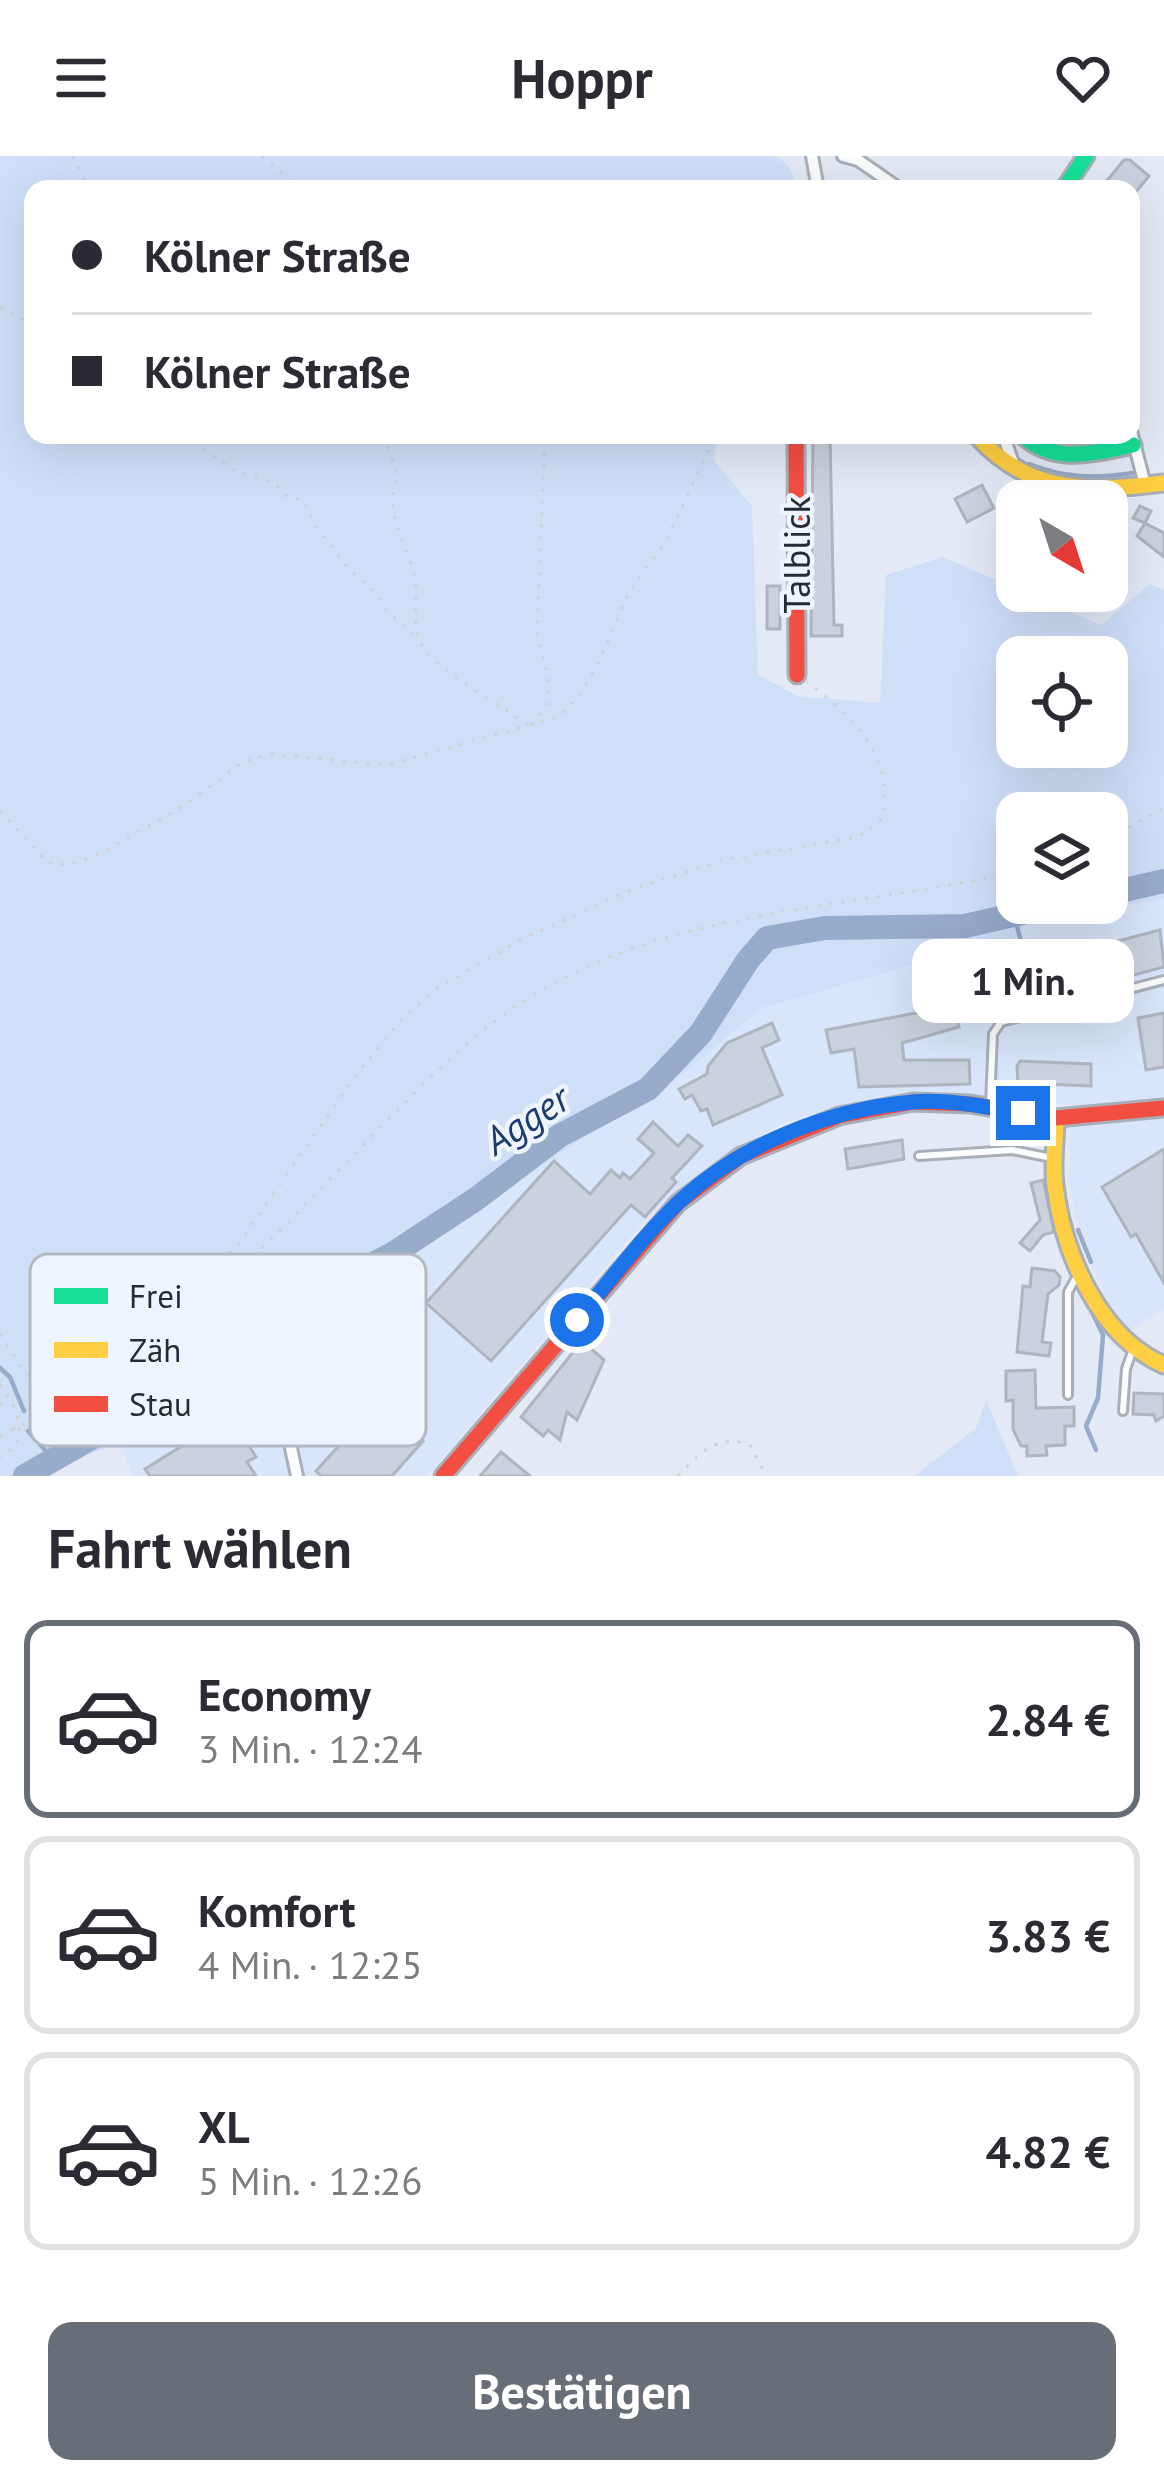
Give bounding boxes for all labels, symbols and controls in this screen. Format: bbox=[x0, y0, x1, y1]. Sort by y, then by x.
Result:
text: Hoppr bbox=[511, 43, 653, 113]
icon: menu bbox=[48, 45, 114, 111]
icon: heart bbox=[1050, 45, 1116, 111]
text: Kölner Straße bbox=[144, 226, 411, 284]
text: Kölner Straße bbox=[144, 342, 411, 400]
north arrow bbox=[996, 480, 1128, 612]
map controls bbox=[996, 480, 1128, 924]
street label: Talblick bbox=[773, 496, 820, 614]
button: locate bbox=[996, 636, 1128, 768]
button: layers bbox=[996, 792, 1128, 924]
callout: 1 Min. bbox=[912, 939, 1134, 1023]
text: 1 Min. bbox=[971, 955, 1075, 1006]
water label: Agger bbox=[472, 1071, 580, 1166]
route end bbox=[996, 1086, 1050, 1140]
legend bbox=[30, 1254, 426, 1446]
text: Frei bbox=[129, 1274, 183, 1317]
route start bbox=[550, 1293, 604, 1347]
text: Zäh bbox=[129, 1328, 181, 1371]
text: Stau bbox=[129, 1382, 192, 1425]
text: Fahrt wählen bbox=[48, 1513, 352, 1583]
icon: car bbox=[54, 1665, 162, 1773]
text: Economy bbox=[198, 1665, 371, 1723]
text: 2.84 € bbox=[985, 1690, 1110, 1748]
text: 3 Min. · 12:24 bbox=[198, 1723, 422, 1774]
icon: car bbox=[54, 1881, 162, 1989]
text: Komfort bbox=[198, 1881, 355, 1939]
text: 3.83 € bbox=[985, 1906, 1110, 1964]
text: 4 Min. · 12:25 bbox=[198, 1939, 422, 1990]
icon: car bbox=[54, 2097, 162, 2205]
text: XL bbox=[198, 2097, 250, 2155]
text: 4.82 € bbox=[985, 2122, 1110, 2180]
text: 5 Min. · 12:26 bbox=[198, 2155, 422, 2206]
button: Bestätigen bbox=[48, 2322, 1116, 2460]

